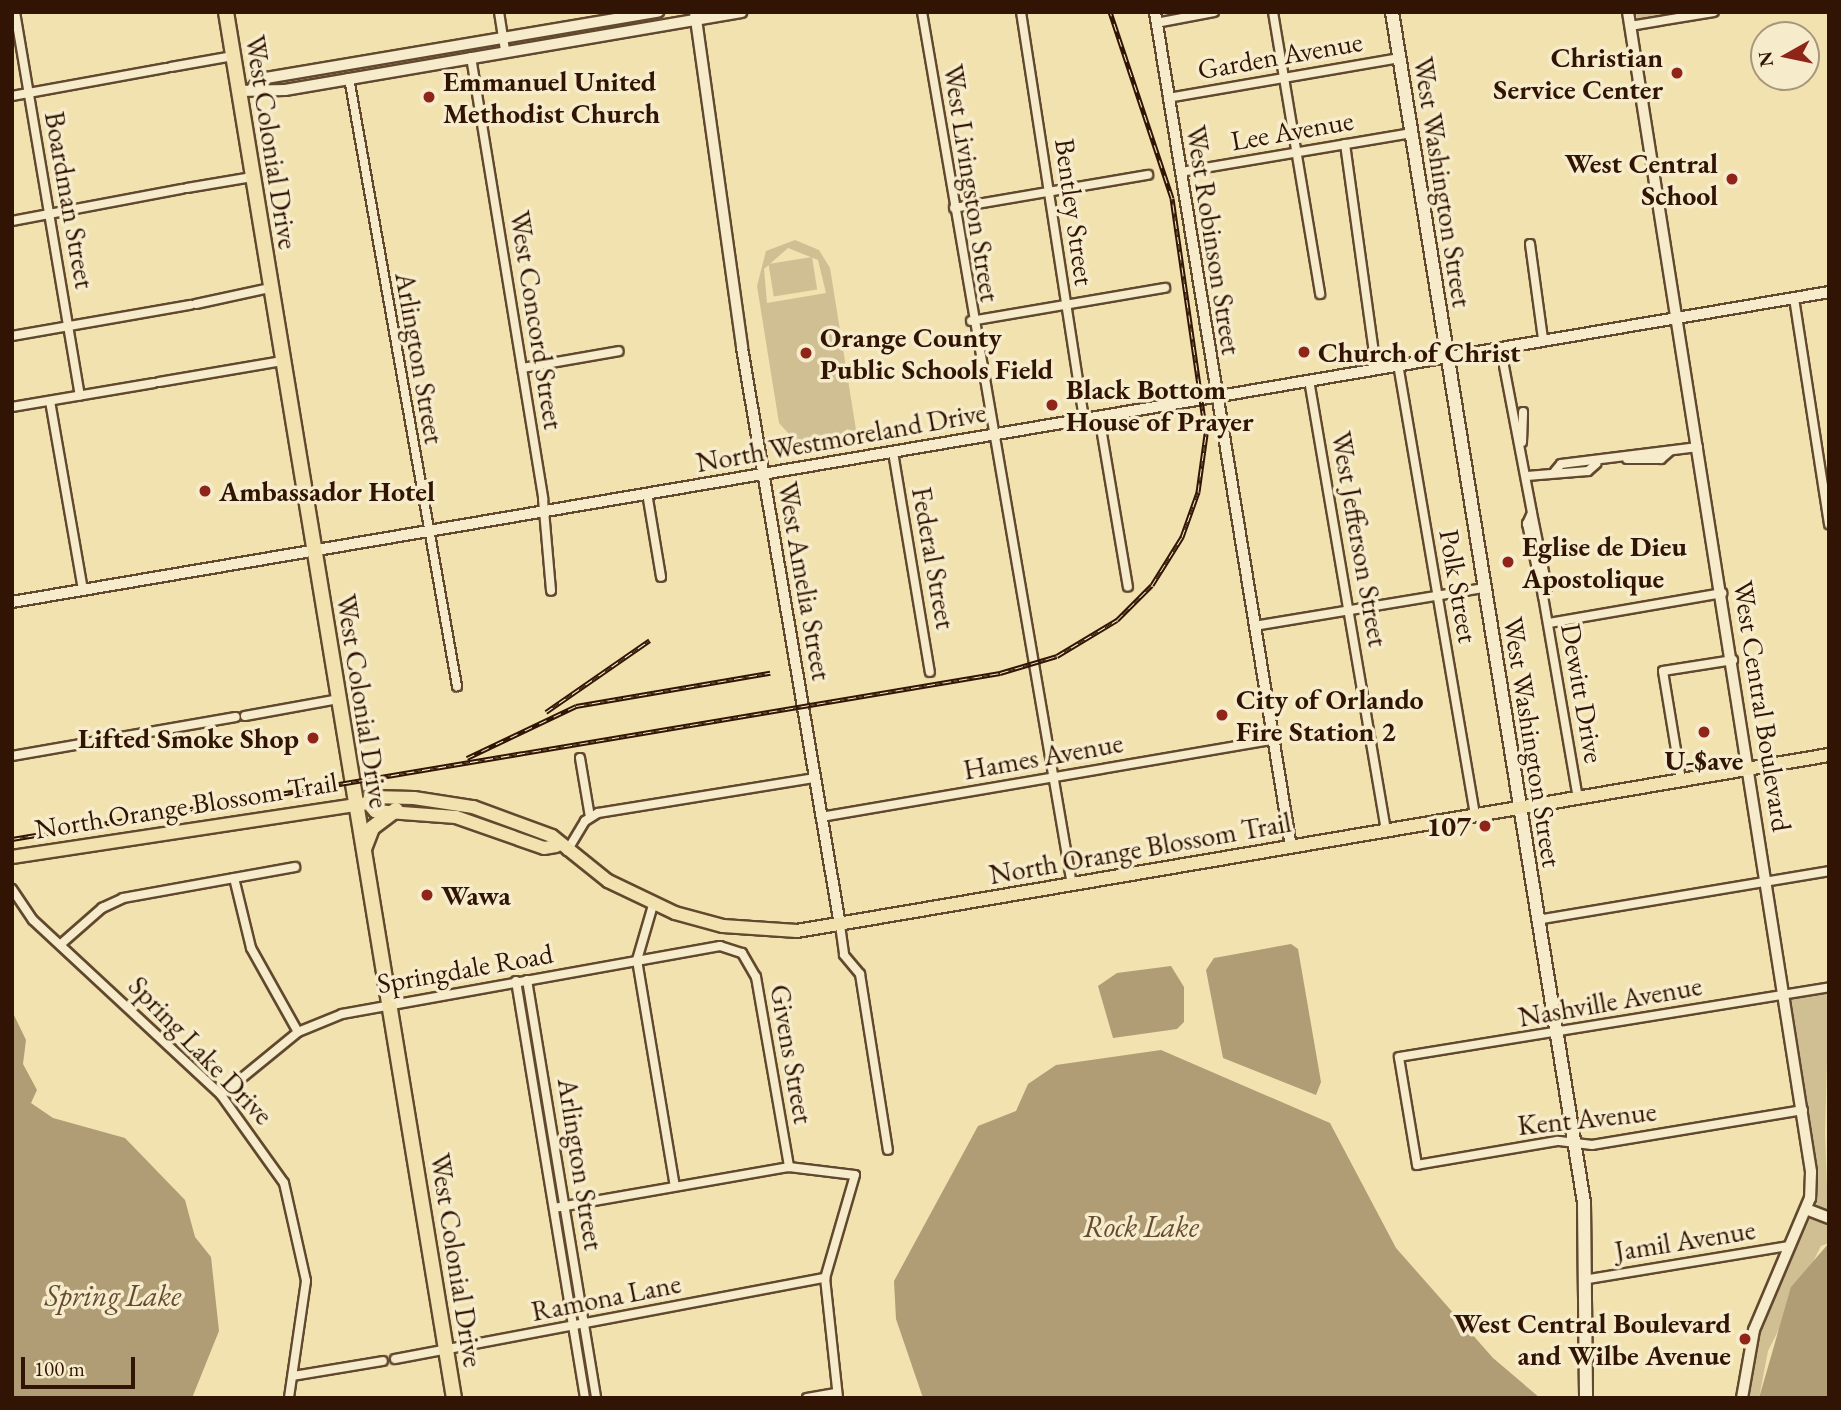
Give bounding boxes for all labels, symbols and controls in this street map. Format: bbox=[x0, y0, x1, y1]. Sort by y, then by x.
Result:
north arrow bbox=[1750, 21, 1820, 91]
street label: Garden Avenue bbox=[1195, 24, 1365, 86]
street label: West Colonial Drive bbox=[239, 33, 305, 251]
place label: Christian Service Center bbox=[1493, 40, 1663, 106]
text: N bbox=[1752, 50, 1779, 69]
street label: West Washington Street bbox=[1407, 54, 1479, 310]
street label: West Livingston Street bbox=[937, 62, 1007, 304]
place label: Emmanuel United Methodist Church bbox=[443, 64, 660, 130]
marker: Christian Service Center bbox=[1669, 65, 1685, 81]
marker: Emmanuel United Methodist Church bbox=[421, 89, 437, 105]
street label: Lee Avenue bbox=[1228, 103, 1356, 157]
street label: Boardman Street bbox=[38, 109, 102, 291]
street label: West Robinson Street bbox=[1179, 123, 1249, 357]
street label: Bentley Street bbox=[1048, 136, 1102, 288]
place label: West Central School bbox=[1565, 146, 1718, 212]
marker: West Central School bbox=[1724, 171, 1740, 187]
street label: West Concord Street bbox=[503, 208, 571, 432]
street label: Arlington Street bbox=[388, 269, 452, 447]
place label: Orange County Public Schools Field bbox=[820, 320, 1053, 386]
place label: Church of Christ bbox=[1318, 335, 1520, 369]
marker: Church of Christ bbox=[1296, 344, 1312, 360]
marker: Orange County Public Schools Field bbox=[798, 345, 814, 361]
place label: Black Bottom House of Prayer bbox=[1066, 372, 1254, 438]
street label: North Westmoreland Drive bbox=[693, 395, 989, 479]
marker: Black Bottom House of Prayer bbox=[1044, 397, 1060, 413]
street label: West Jefferson Street bbox=[1325, 429, 1395, 649]
place label: Ambassador Hotel bbox=[219, 474, 435, 508]
street label: West Amelia Street bbox=[771, 479, 839, 683]
marker: Ambassador Hotel bbox=[197, 483, 213, 499]
street label: Federal Street bbox=[905, 484, 963, 632]
street label: Polk Street bbox=[1433, 527, 1485, 645]
place label: Eglise de Dieu Apostolique bbox=[1522, 529, 1687, 595]
marker: Eglise de Dieu Apostolique bbox=[1500, 554, 1516, 570]
street label: West Central Boulevard bbox=[1727, 578, 1799, 834]
street label: West Colonial Drive bbox=[330, 592, 396, 810]
street label: West Washington Street bbox=[1497, 614, 1569, 870]
street label: Dewitt Drive bbox=[1554, 621, 1612, 765]
place label: City of Orlando Fire Station 2 bbox=[1236, 682, 1424, 748]
marker: City of Orlando Fire Station 2 bbox=[1214, 707, 1230, 723]
place label: Lifted Smoke Shop bbox=[78, 721, 299, 755]
marker: U-$ave bbox=[1696, 724, 1712, 740]
street label: Hames Avenue bbox=[961, 725, 1125, 787]
marker: Lifted Smoke Shop bbox=[305, 730, 321, 746]
place label: U-$ave bbox=[1665, 743, 1743, 777]
street label: North Orange Blossom Trail bbox=[32, 764, 340, 846]
street label: North Orange Blossom Trail bbox=[986, 805, 1294, 891]
place label: 107 bbox=[1427, 809, 1471, 843]
marker: 107 bbox=[1477, 818, 1493, 834]
place label: Wawa bbox=[441, 878, 511, 912]
marker: Wawa bbox=[419, 887, 435, 903]
street label: Springdale Road bbox=[374, 936, 556, 1000]
street label: Nashville Avenue bbox=[1516, 968, 1704, 1034]
street label: Spring Lake Drive bbox=[122, 969, 280, 1131]
street label: Givens Street bbox=[763, 982, 821, 1126]
street label: Arlington Street bbox=[551, 1076, 611, 1252]
street label: Kent Avenue bbox=[1516, 1094, 1658, 1142]
street label: West Colonial Drive bbox=[424, 1151, 490, 1369]
water label: Rock Lake bbox=[1083, 1209, 1199, 1245]
street label: Jamil Avenue bbox=[1612, 1212, 1758, 1268]
street label: Ramona Lane bbox=[528, 1266, 684, 1328]
water label: Spring Lake bbox=[45, 1278, 181, 1314]
place label: West Central Boulevard and Wilbe Avenue bbox=[1453, 1306, 1731, 1372]
marker: West Central Boulevard and Wilbe Avenue bbox=[1737, 1331, 1753, 1347]
scale bar bbox=[24, 1344, 138, 1388]
text: 100 m bbox=[34, 1355, 85, 1382]

